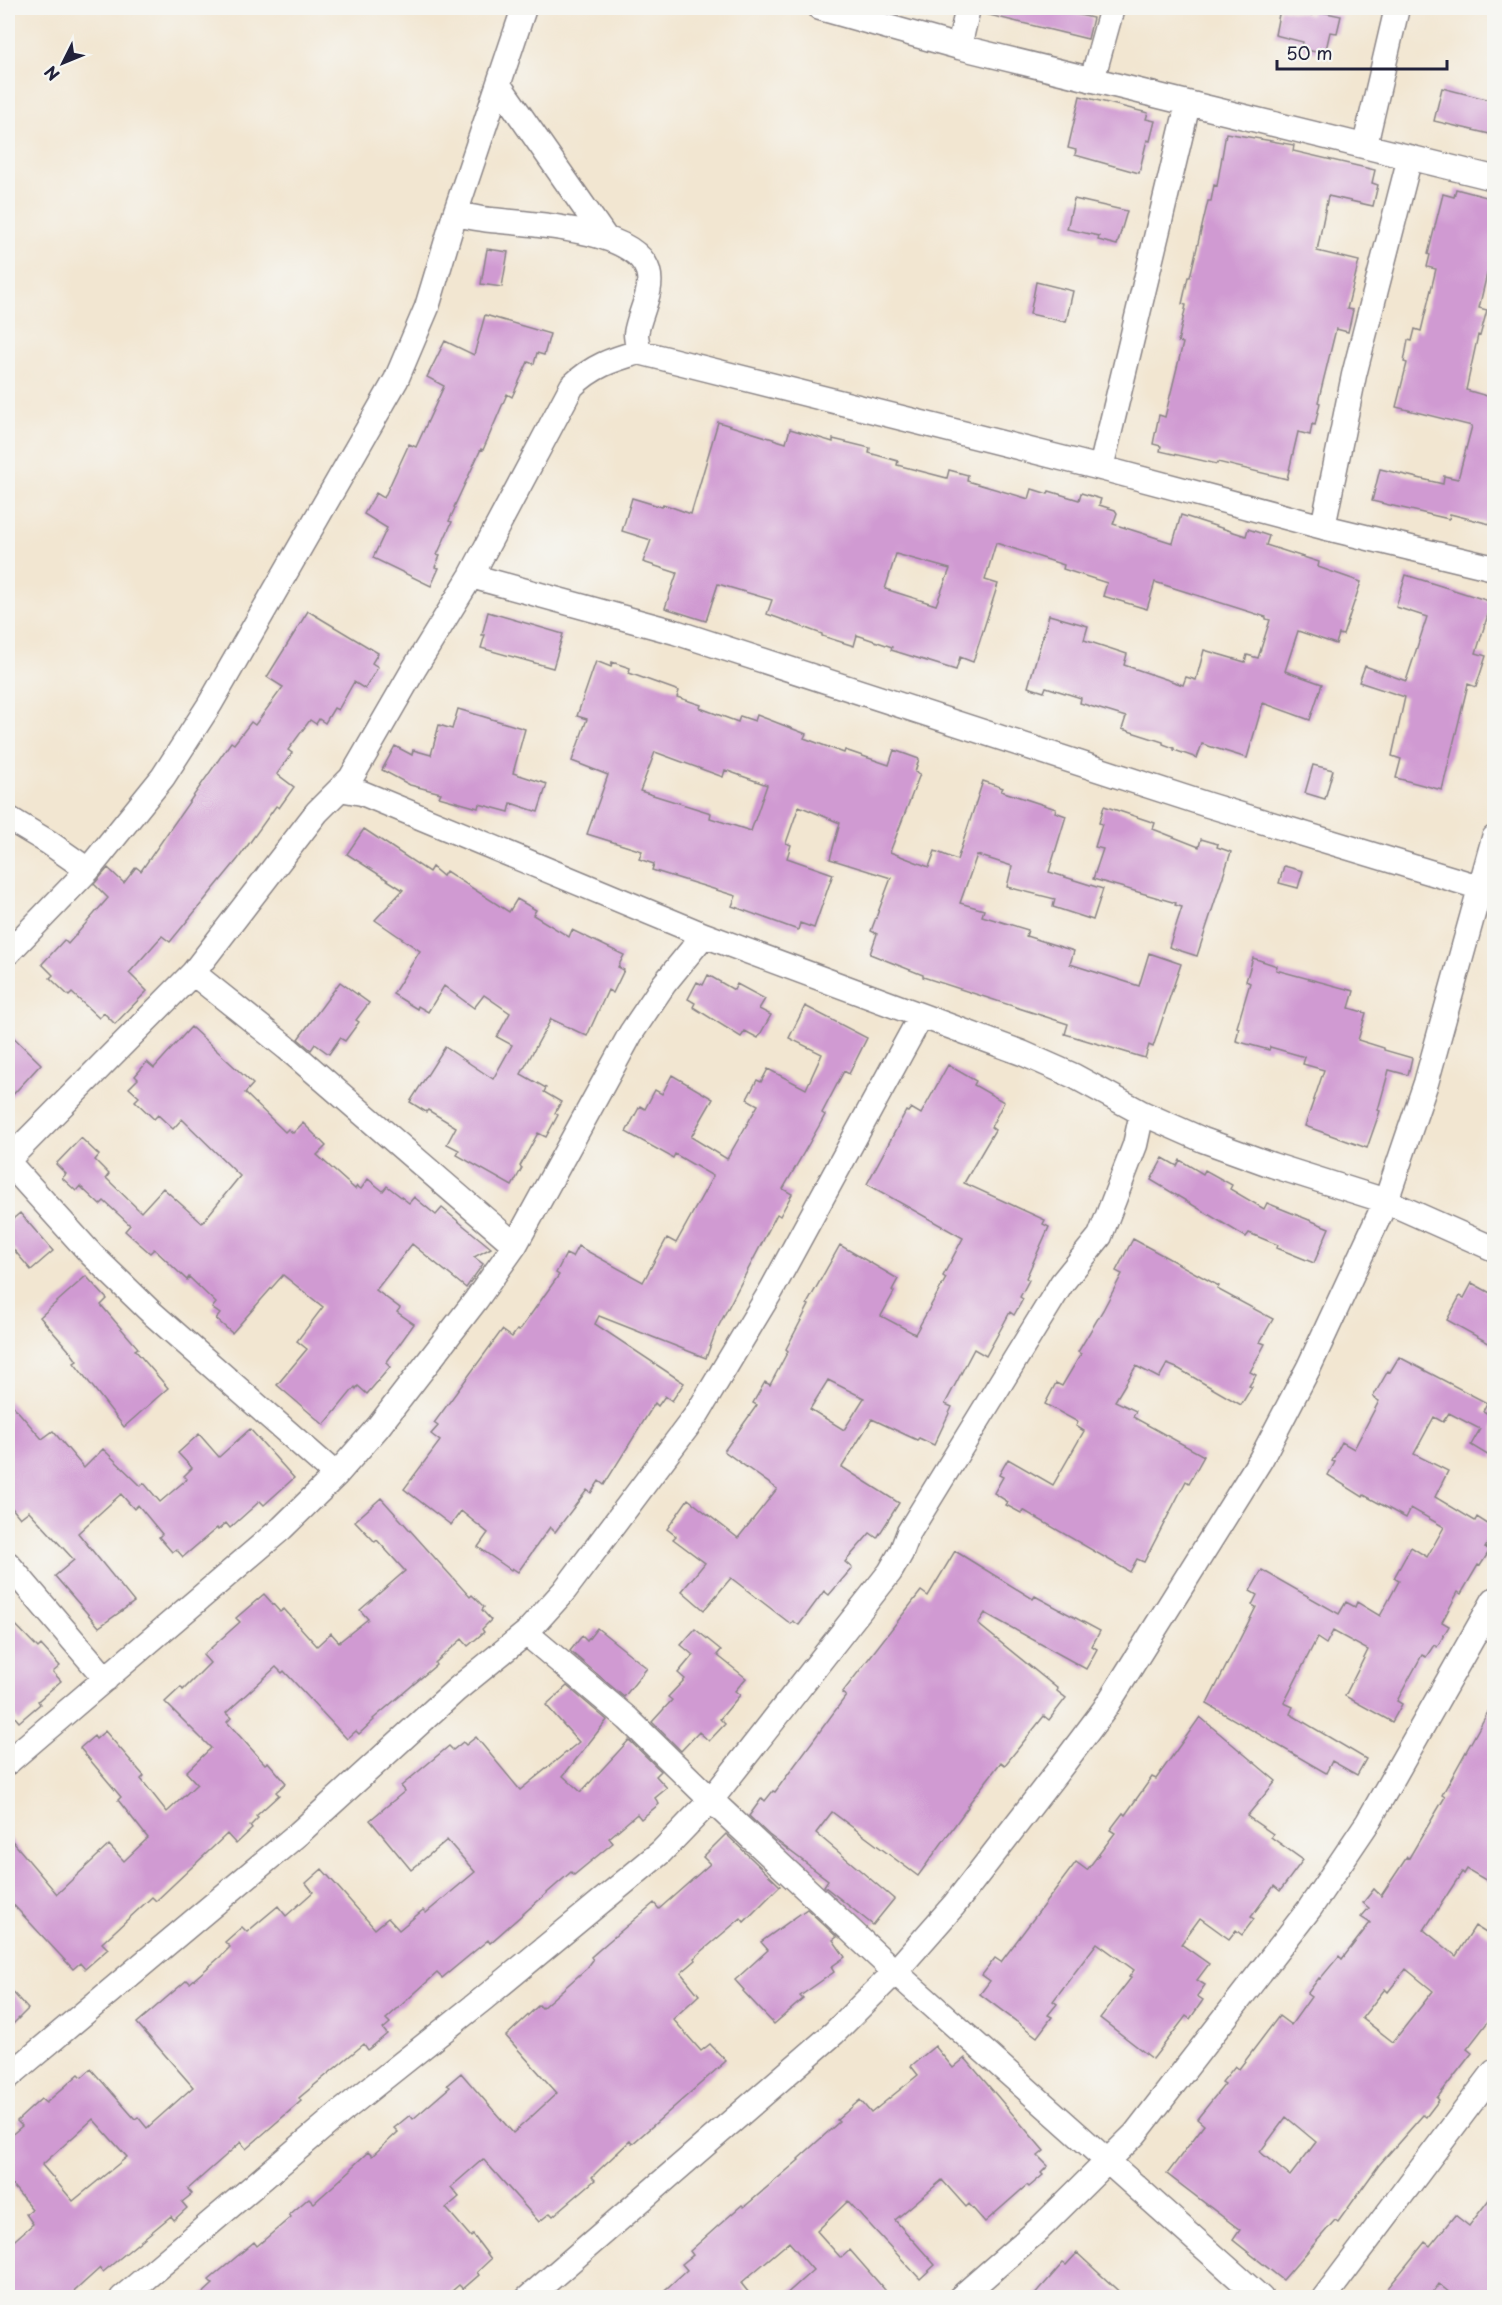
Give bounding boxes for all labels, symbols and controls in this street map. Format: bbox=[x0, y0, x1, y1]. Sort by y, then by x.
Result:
north arrow bbox=[33, 33, 93, 93]
scale bar bbox=[1277, 33, 1446, 71]
text: 50 m bbox=[1286, 39, 1333, 66]
text: N bbox=[38, 61, 64, 87]

